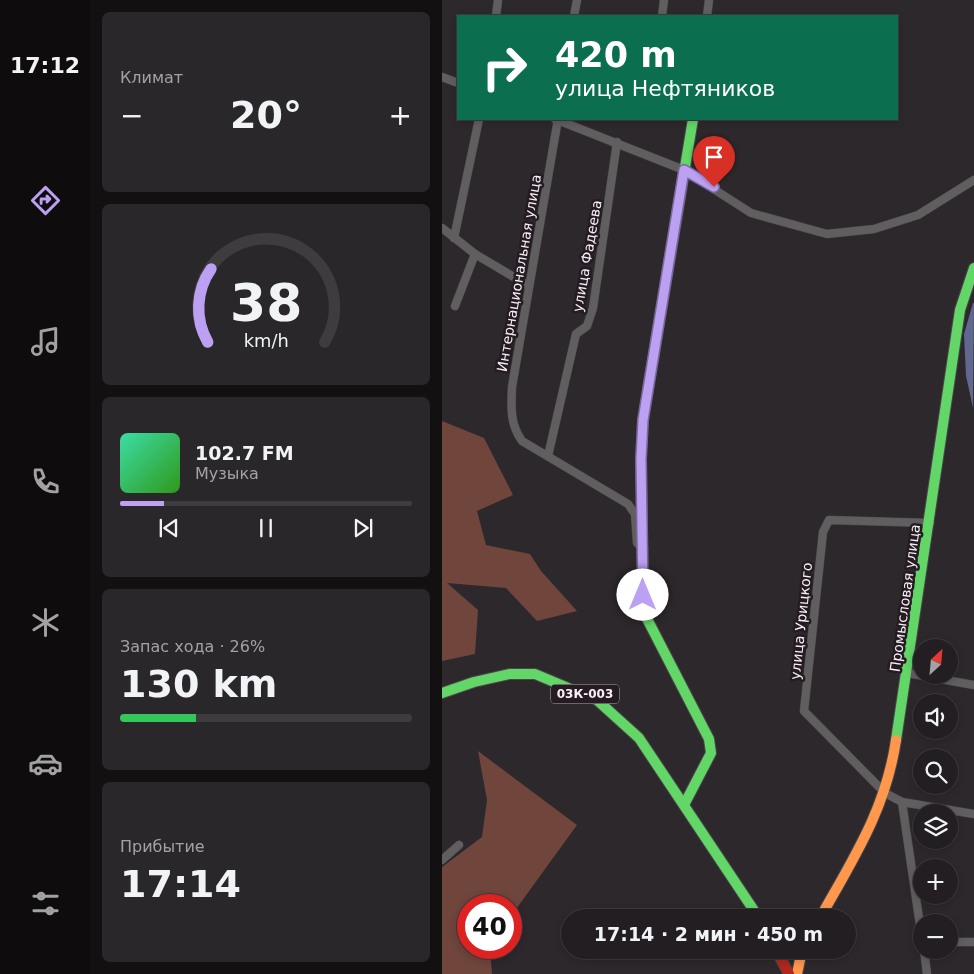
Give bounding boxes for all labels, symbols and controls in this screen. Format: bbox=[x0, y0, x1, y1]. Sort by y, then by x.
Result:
icon: right bbox=[472, 35, 537, 100]
text: 420 m bbox=[555, 35, 677, 75]
text: 17:12 bbox=[10, 53, 80, 78]
text: Климат bbox=[120, 68, 183, 87]
text: улица Нефтяников bbox=[555, 76, 775, 101]
text: 20° bbox=[230, 93, 302, 137]
text: − bbox=[120, 99, 143, 132]
text: + bbox=[389, 99, 412, 132]
pin bbox=[693, 136, 735, 187]
icon: arrive bbox=[700, 143, 728, 171]
street label: Интернациональная улица bbox=[494, 173, 544, 373]
icon: directions bbox=[28, 183, 63, 218]
street label: улица Фадеева bbox=[569, 199, 605, 313]
text: 38 bbox=[230, 273, 302, 333]
icon: music bbox=[28, 324, 63, 359]
text: km/h bbox=[243, 330, 289, 351]
text: 102.7 FM bbox=[195, 442, 294, 464]
icon: phone bbox=[28, 464, 63, 499]
text: Музыка bbox=[195, 464, 259, 483]
icon: previous bbox=[155, 514, 183, 542]
icon: pause bbox=[252, 514, 280, 542]
icon: next bbox=[349, 514, 377, 542]
street label: Промысловая улица bbox=[887, 523, 923, 673]
street label: улица Урицкого bbox=[787, 562, 815, 680]
position arrow bbox=[616, 568, 668, 620]
icon: climate bbox=[28, 605, 63, 640]
text: Запас хода · 26% bbox=[120, 637, 265, 656]
north arrow bbox=[913, 639, 958, 684]
map controls bbox=[913, 639, 958, 959]
text: 130 km bbox=[120, 662, 277, 706]
road number: 03К-003 bbox=[551, 684, 619, 704]
button: sound bbox=[913, 694, 958, 739]
icon: car bbox=[28, 746, 63, 781]
button: search bbox=[913, 749, 958, 794]
button: layers bbox=[913, 804, 958, 849]
text: Прибытие bbox=[120, 837, 205, 856]
button: + bbox=[913, 859, 958, 904]
text: 17:14 bbox=[120, 862, 241, 906]
icon: filters bbox=[28, 886, 63, 921]
speed limit sign: 40 bbox=[457, 894, 522, 959]
button: − bbox=[913, 914, 958, 959]
text: 17:14 · 2 мин · 450 m bbox=[594, 923, 823, 945]

